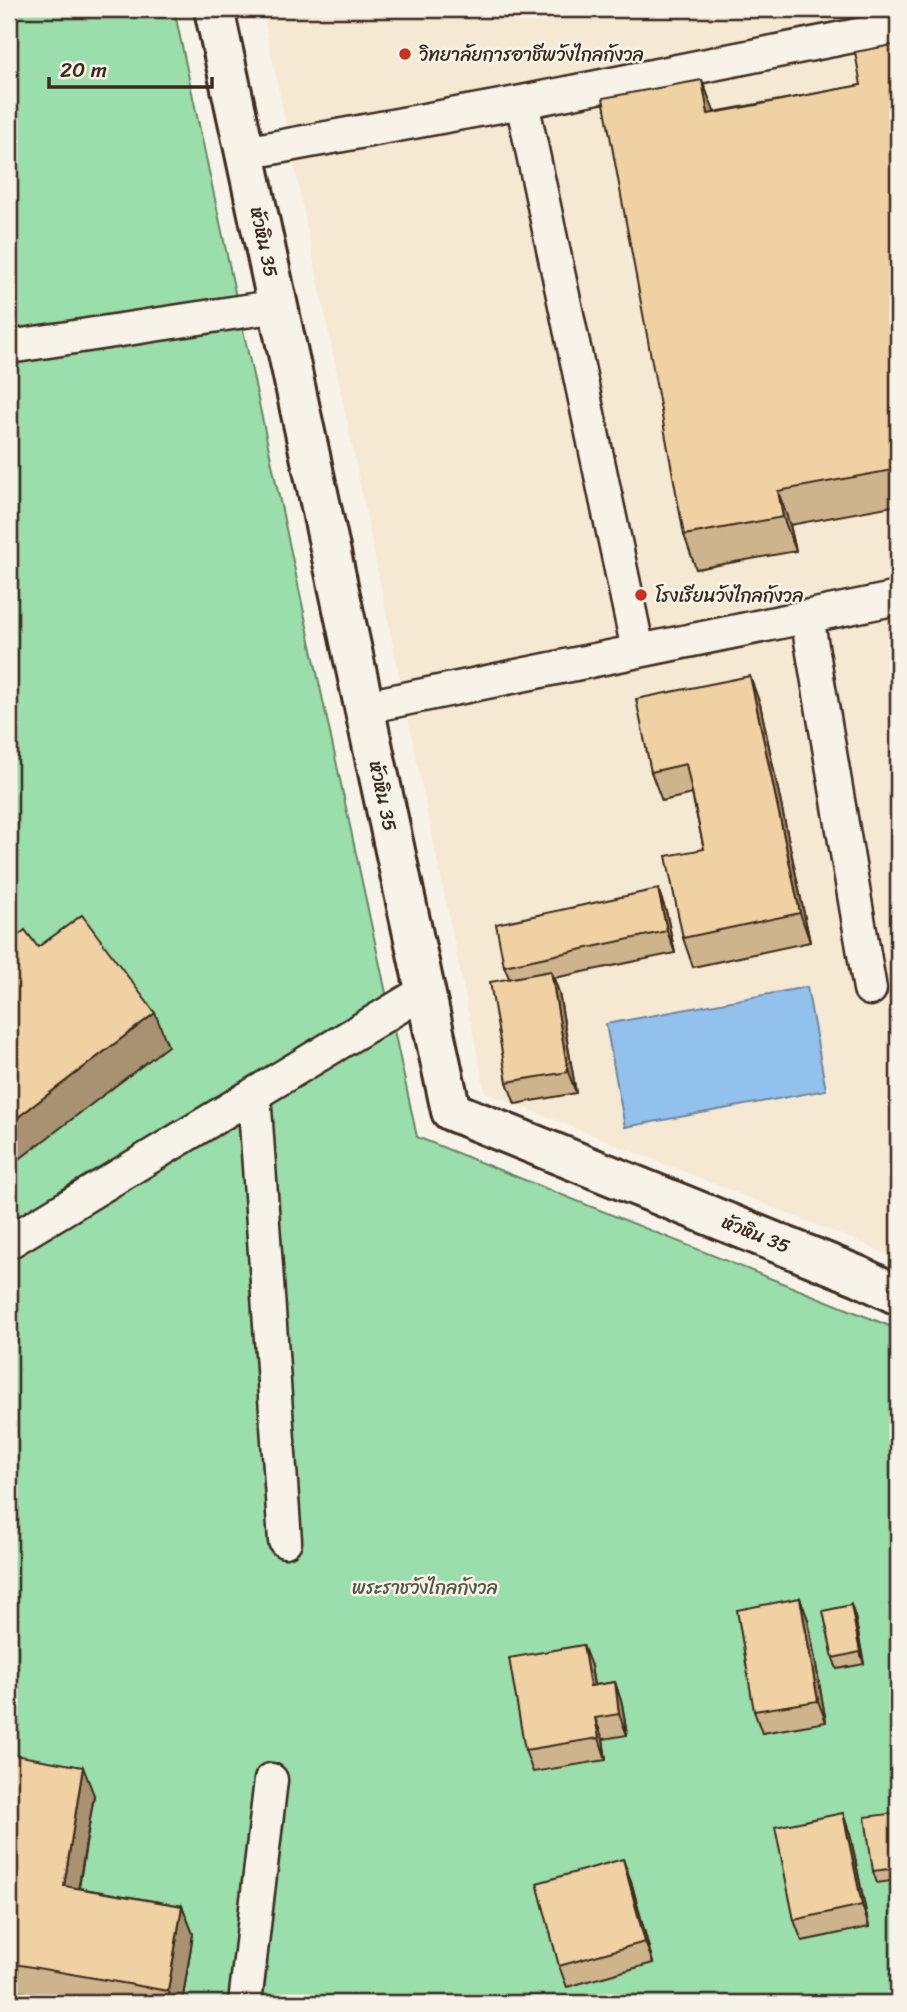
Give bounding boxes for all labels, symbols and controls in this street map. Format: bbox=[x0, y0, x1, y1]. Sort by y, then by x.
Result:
place label: วิทยาลัยการอาชีพวังไกลกังวล bbox=[419, 38, 644, 71]
scale bar bbox=[49, 46, 212, 90]
marker: วิทยาลัยการอาชีพวังไกลกังวล bbox=[397, 46, 413, 62]
text: 20 m bbox=[60, 51, 107, 89]
street label: หัวหิน 35 bbox=[240, 204, 288, 281]
place label: โรงเรียนวังไกลกังวล bbox=[655, 579, 804, 612]
marker: โรงเรียนวังไกลกังวล bbox=[633, 587, 649, 603]
street label: หัวหิน 35 bbox=[359, 758, 407, 835]
street label: หัวหิน 35 bbox=[717, 1205, 796, 1263]
park label: พระราชวังไกลกังวล bbox=[352, 1571, 498, 1604]

